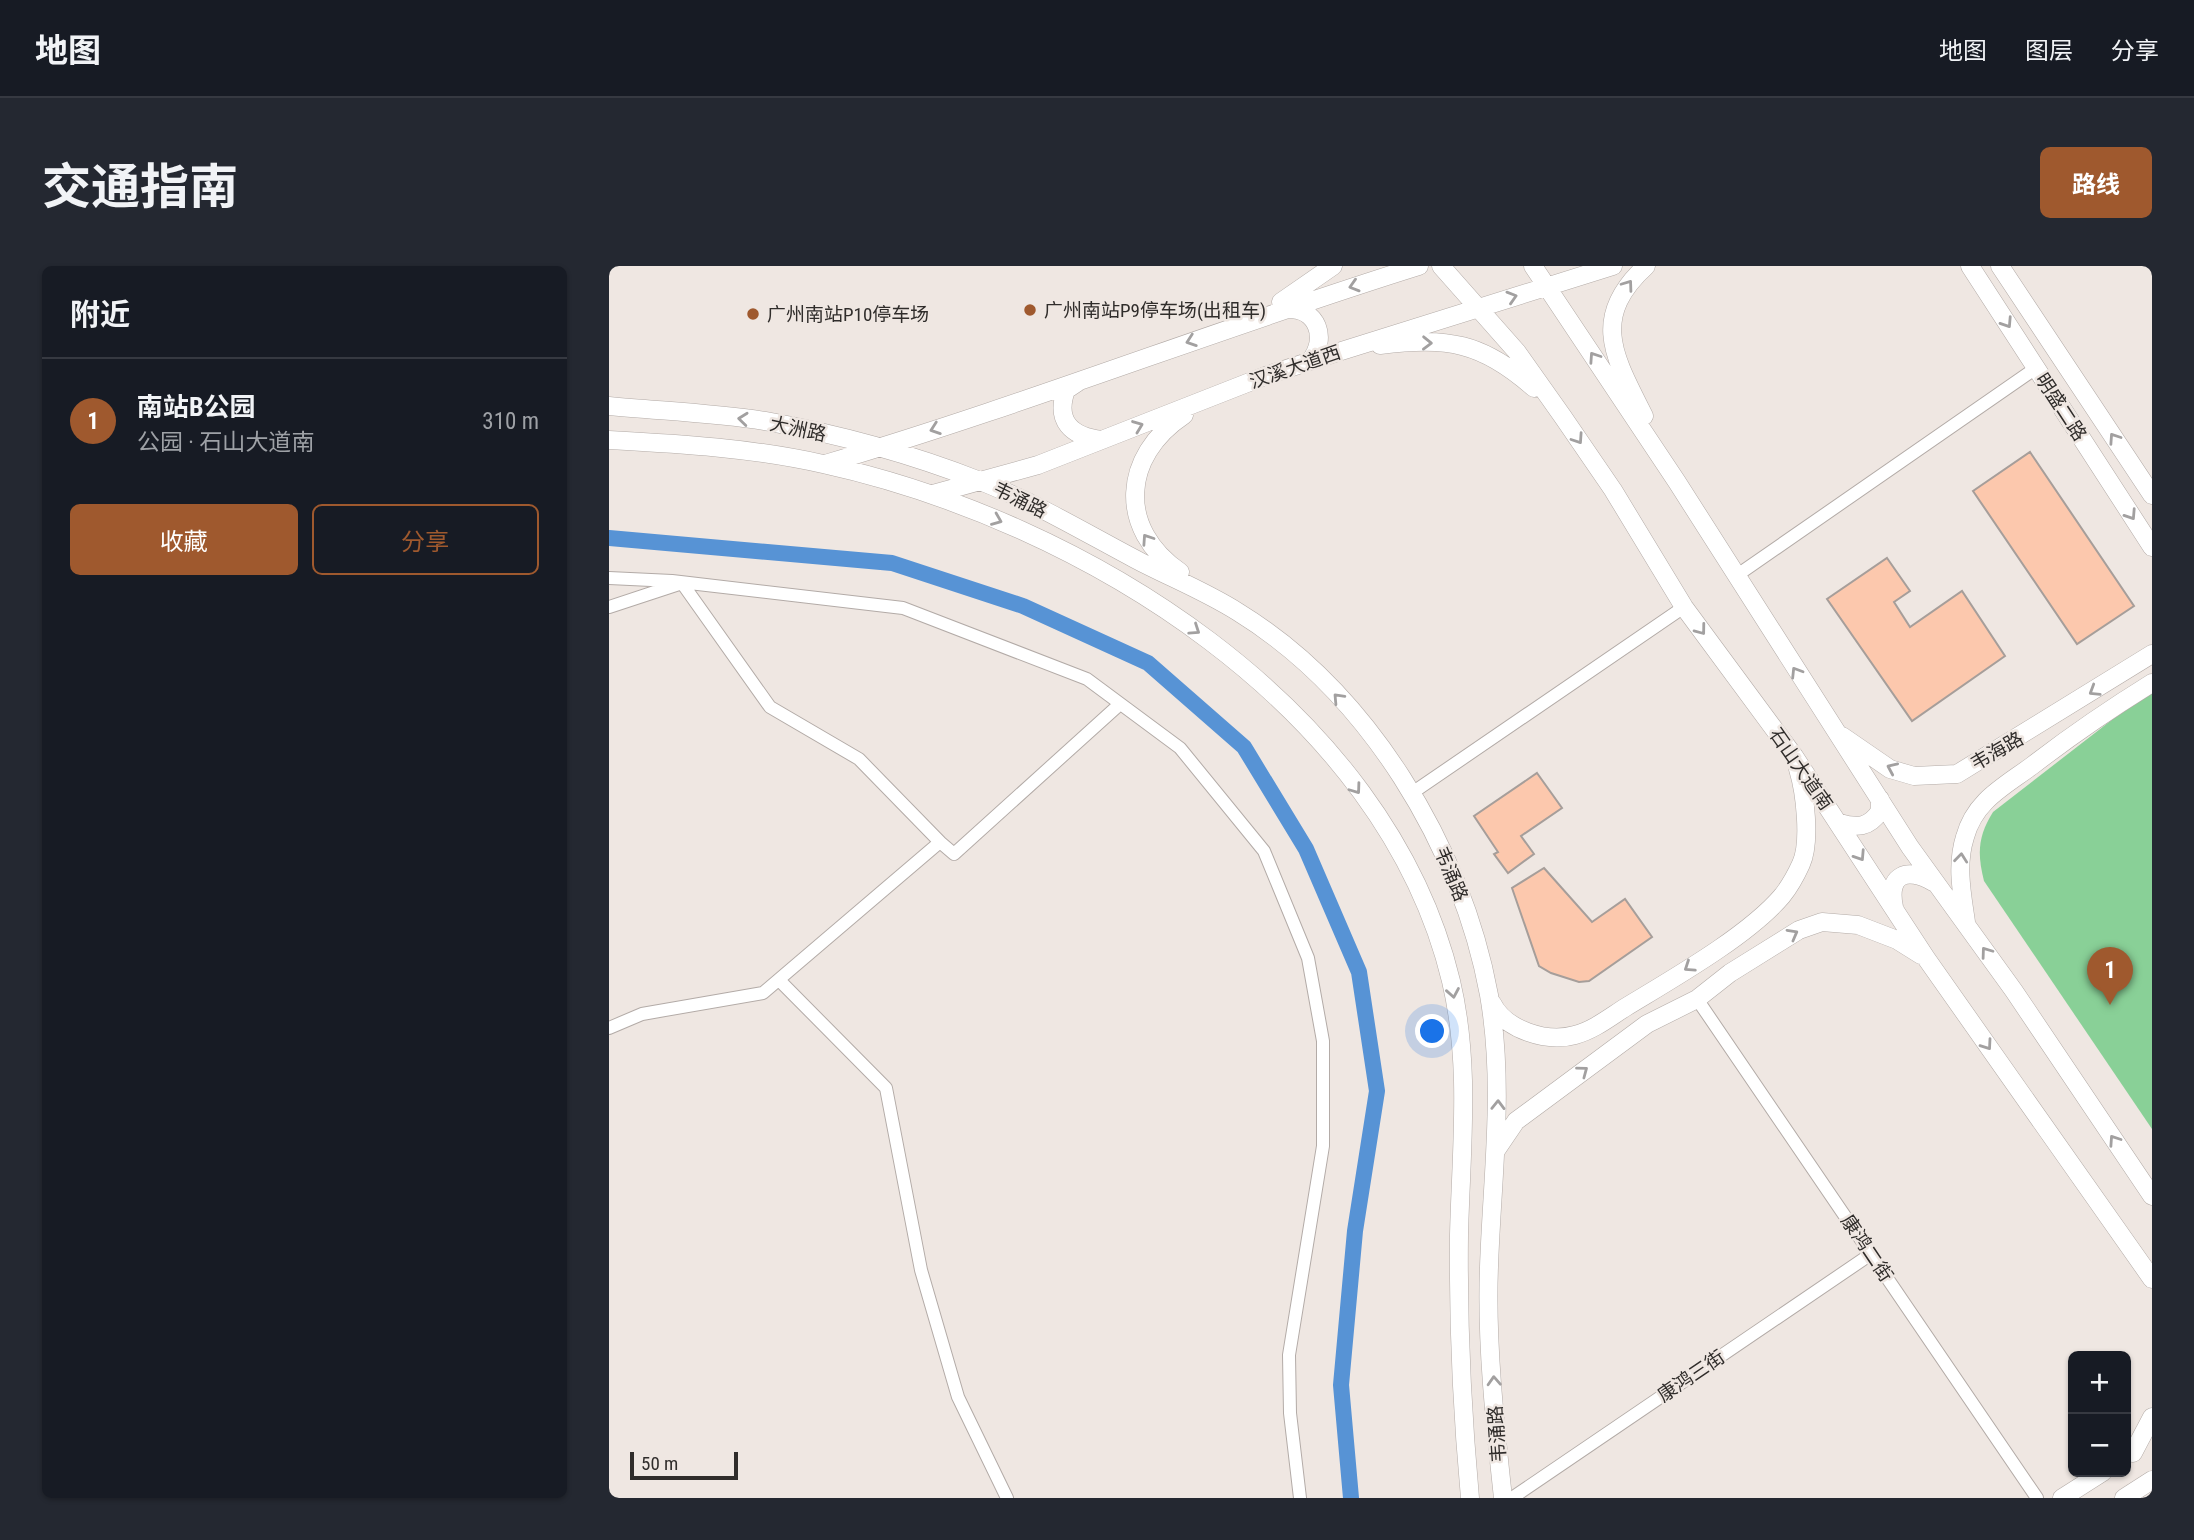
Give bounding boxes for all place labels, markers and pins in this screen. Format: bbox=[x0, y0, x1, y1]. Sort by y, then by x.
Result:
place label: 广州南站P9停车场(出租车) bbox=[1044, 299, 1266, 322]
marker: 广州南站P9停车场(出租车) bbox=[1022, 302, 1038, 318]
place label: 广州南站P10停车场 bbox=[767, 303, 929, 326]
marker: 广州南站P10停车场 bbox=[745, 306, 761, 322]
pin: 1 bbox=[2087, 947, 2133, 1005]

